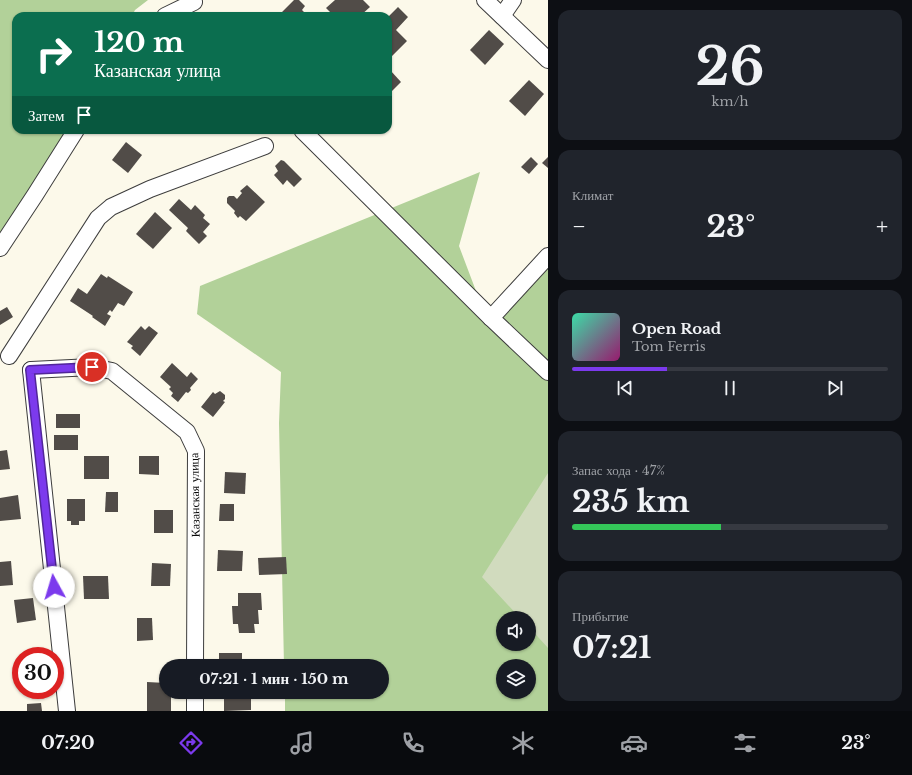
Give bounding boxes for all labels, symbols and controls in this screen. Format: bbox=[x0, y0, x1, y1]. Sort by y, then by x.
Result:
text: 120 m bbox=[94, 25, 184, 60]
icon: right bbox=[28, 28, 80, 80]
text: 26 bbox=[696, 35, 764, 99]
text: Казанская улица bbox=[94, 60, 221, 82]
text: km/h bbox=[712, 93, 748, 110]
icon: arrive bbox=[73, 104, 95, 126]
text: Затем bbox=[28, 106, 65, 125]
text: Климат bbox=[572, 187, 613, 204]
text: 23° bbox=[707, 208, 755, 245]
text: − bbox=[572, 213, 586, 240]
text: + bbox=[876, 213, 888, 240]
text: Open Road bbox=[632, 319, 721, 338]
text: Tom Ferris bbox=[632, 338, 706, 355]
pin bbox=[75, 350, 109, 384]
icon: arrive bbox=[81, 356, 103, 378]
icon: previous bbox=[614, 377, 636, 399]
icon: pause bbox=[719, 377, 741, 399]
icon: next bbox=[824, 377, 846, 399]
street label: Казанская улица bbox=[186, 452, 203, 537]
text: Запас хода · 47% bbox=[572, 462, 665, 479]
text: 235 km bbox=[572, 483, 690, 520]
position arrow bbox=[33, 566, 75, 608]
text: Прибытие bbox=[572, 608, 629, 625]
map controls bbox=[496, 611, 536, 699]
button: sound bbox=[496, 611, 536, 651]
text: 07:21 bbox=[572, 629, 651, 666]
speed limit sign: 30 bbox=[12, 647, 64, 699]
button: layers bbox=[496, 659, 536, 699]
text: 07:21 · 1 мин · 150 m bbox=[199, 669, 349, 688]
icon: directions bbox=[177, 729, 205, 757]
icon: music bbox=[288, 729, 316, 757]
icon: phone bbox=[399, 729, 427, 757]
icon: climate bbox=[509, 729, 537, 757]
icon: car bbox=[620, 729, 648, 757]
icon: filters bbox=[731, 729, 759, 757]
text: 07:20 bbox=[41, 732, 95, 754]
text: 23° bbox=[841, 732, 871, 754]

